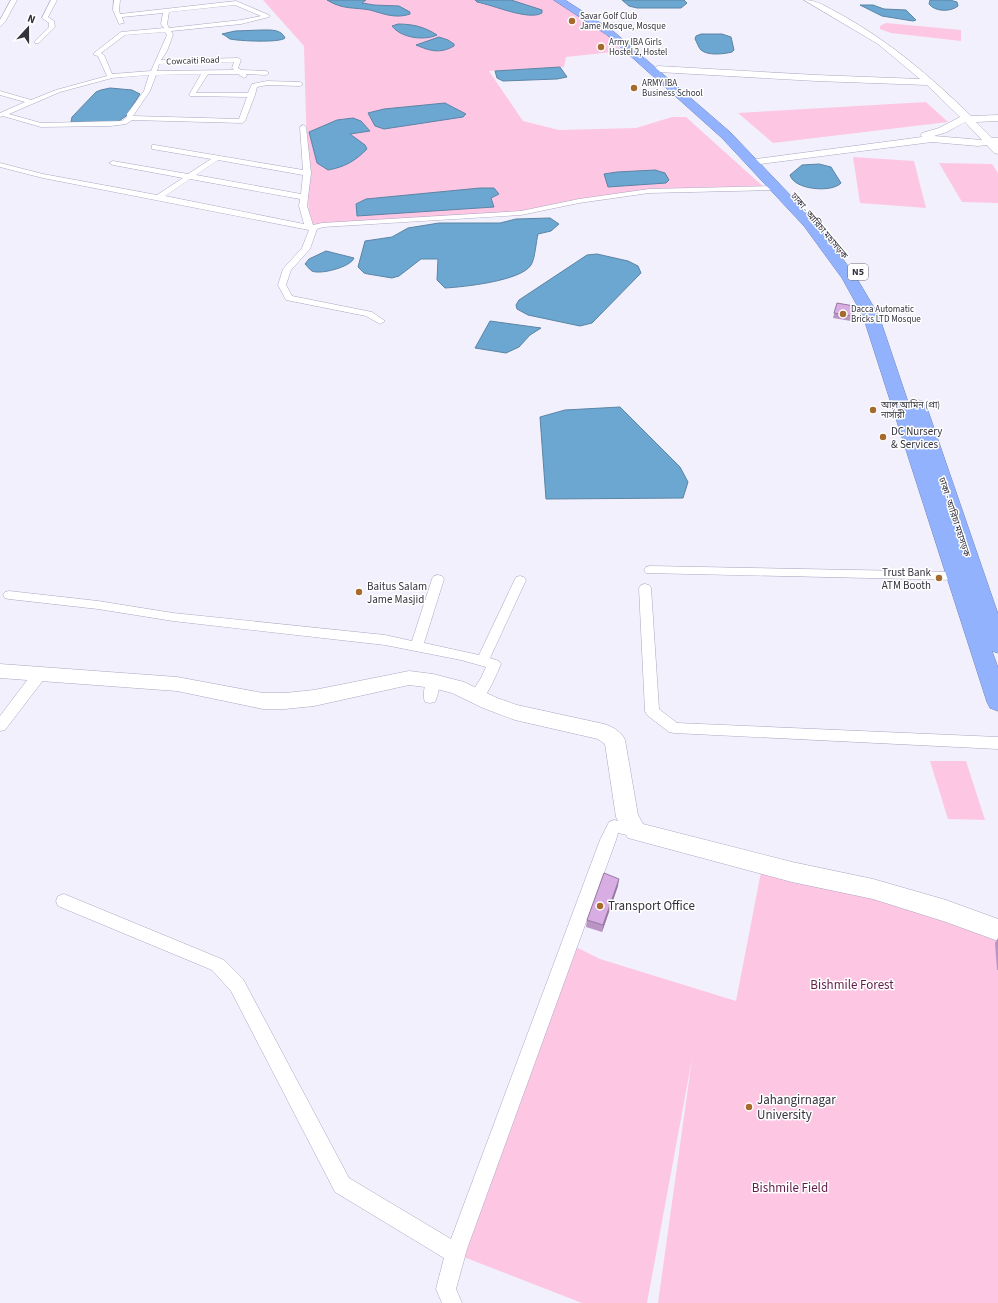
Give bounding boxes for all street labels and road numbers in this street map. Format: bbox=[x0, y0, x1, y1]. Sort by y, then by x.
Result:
street label: Cowcaiti Road bbox=[166, 54, 220, 68]
street label: ঢাকা - আরিচা মহাসড়ক bbox=[787, 189, 851, 262]
road number: N5 bbox=[848, 264, 868, 280]
street label: ঢাকা - আরিচা মহাসড়ক bbox=[935, 475, 973, 559]

